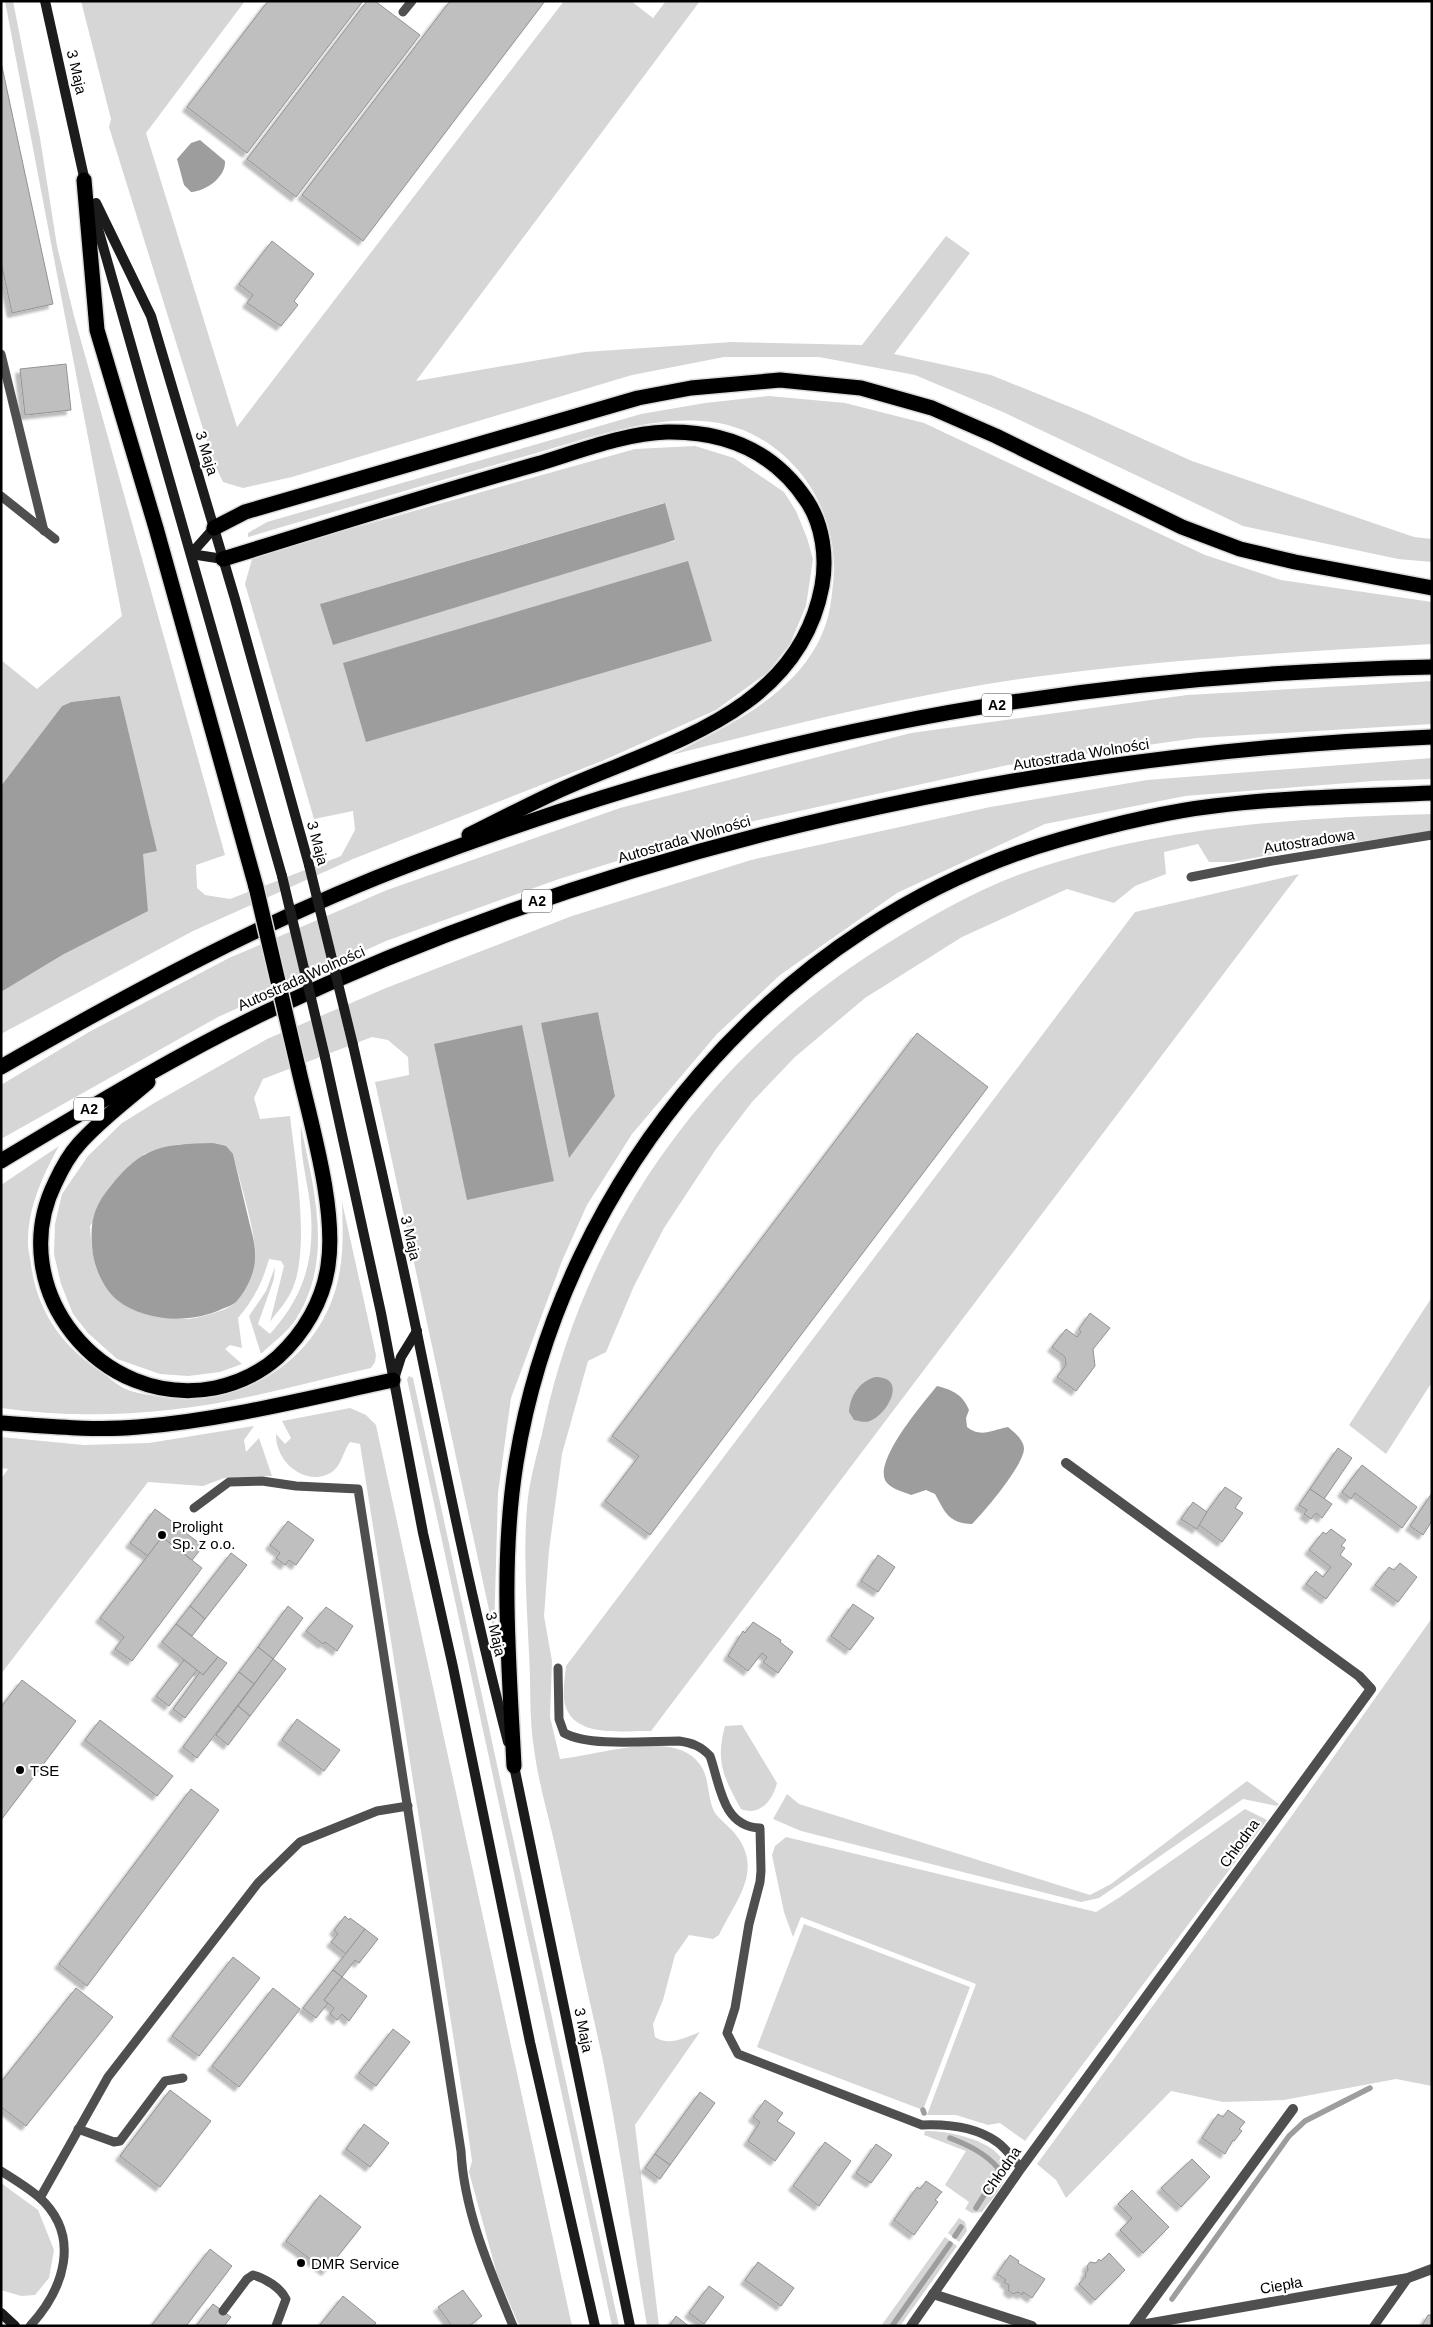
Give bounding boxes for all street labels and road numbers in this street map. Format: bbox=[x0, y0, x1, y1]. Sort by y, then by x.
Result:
street label: 3 Maja bbox=[64, 48, 90, 96]
street label: 3 Maja bbox=[192, 429, 222, 478]
road number: A2 bbox=[982, 694, 1012, 716]
street label: Autostrada Wolności bbox=[1012, 735, 1150, 773]
street label: Autostrada Wolności bbox=[616, 812, 752, 866]
street label: 3 Maja bbox=[304, 819, 332, 868]
street label: Autostradowa bbox=[1262, 825, 1356, 857]
road number: A2 bbox=[522, 889, 552, 912]
street label: Autostrada Wolności bbox=[235, 942, 367, 1014]
road number: A2 bbox=[74, 1098, 104, 1120]
street label: 3 Maja bbox=[398, 1214, 424, 1262]
street label: 3 Maja bbox=[483, 1610, 509, 1658]
street label: Chłodna bbox=[1216, 1815, 1263, 1871]
street label: 3 Maja bbox=[571, 2006, 597, 2054]
street label: Chłodna bbox=[978, 2143, 1024, 2199]
street label: Ciepła bbox=[1259, 2273, 1304, 2297]

